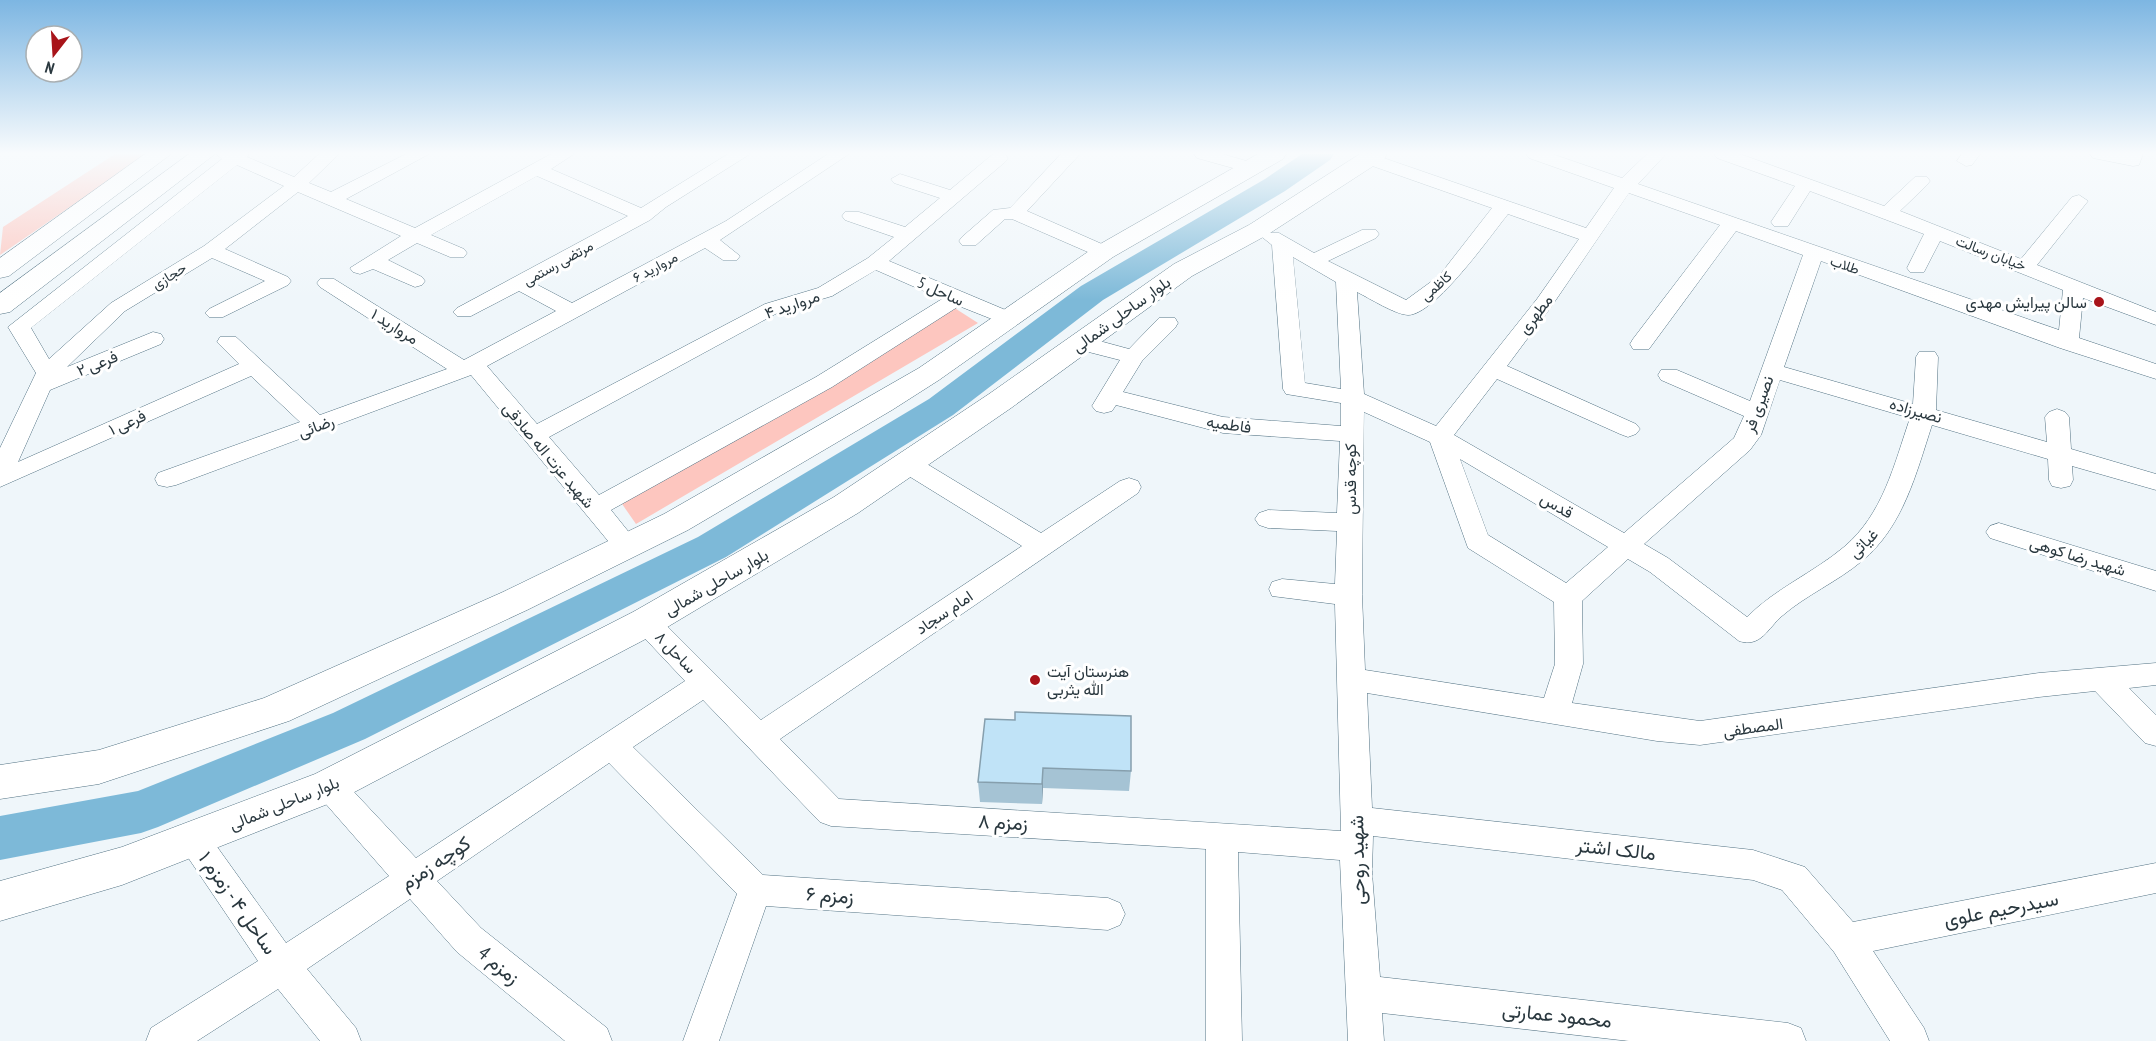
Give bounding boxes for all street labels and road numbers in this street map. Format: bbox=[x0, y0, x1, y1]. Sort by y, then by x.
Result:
street label: خیابان رسالت bbox=[1953, 231, 2029, 275]
street label: مرتضی رستمی bbox=[520, 236, 596, 290]
street label: مروارید ۶ bbox=[629, 248, 681, 286]
street label: طلاب bbox=[1828, 252, 1862, 278]
street label: حجازی bbox=[148, 258, 190, 294]
street label: کاظمی bbox=[1416, 267, 1456, 305]
street label: ساحل 5 bbox=[914, 272, 967, 311]
street label: بلوار ساحلی شمالی bbox=[1068, 272, 1175, 357]
street label: مروارید ۴ bbox=[762, 285, 822, 324]
street label: مطهری bbox=[1513, 290, 1557, 338]
street label: مروارید ۱ bbox=[367, 304, 422, 349]
street label: فرعی ۲ bbox=[73, 346, 121, 381]
street label: نصیری فر bbox=[1738, 373, 1778, 436]
street label: نصیرزاده bbox=[1887, 393, 1945, 428]
street label: شهید عزت اله صادقی bbox=[498, 398, 599, 513]
street label: فرعی ۱ bbox=[105, 405, 149, 440]
street label: رضائی bbox=[295, 410, 337, 443]
street label: فاطمیه bbox=[1205, 411, 1253, 437]
street label: کوچه قدس bbox=[1340, 443, 1362, 515]
street label: قدس bbox=[1536, 488, 1577, 523]
street label: غیاثی bbox=[1844, 524, 1883, 563]
street label: شهید رضا کوهی bbox=[2027, 532, 2128, 581]
street label: بلوار ساحلی شمالی bbox=[660, 544, 772, 621]
street label: امام سجاد bbox=[912, 586, 977, 639]
street label: ساحل ۸ bbox=[650, 627, 701, 678]
street label: المصطفی bbox=[1722, 713, 1784, 742]
street label: بلوار ساحلی شمالی bbox=[226, 772, 342, 835]
street label: زمزم ۸ bbox=[977, 808, 1029, 836]
street label: شهید روحی bbox=[1343, 815, 1371, 905]
street label: کوچه زمزم bbox=[395, 830, 476, 897]
street label: مالک اشتر bbox=[1574, 832, 1657, 866]
street label: ساحل ۴ - زمزم ۱ bbox=[193, 846, 283, 960]
street label: زمزم ۶ bbox=[805, 880, 855, 910]
street label: سیدرحیم علوی bbox=[1941, 885, 2061, 933]
street label: زمزم 4 bbox=[473, 940, 525, 990]
street label: محمود عمارتی bbox=[1501, 996, 1613, 1034]

